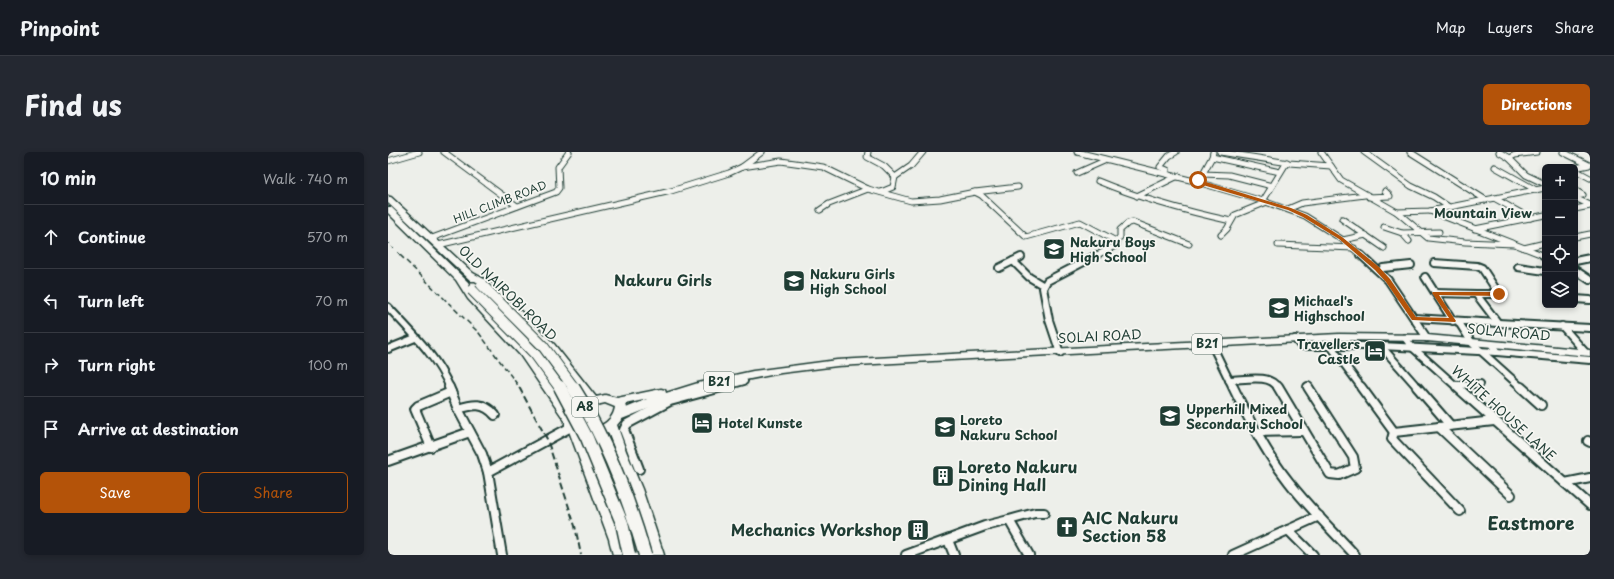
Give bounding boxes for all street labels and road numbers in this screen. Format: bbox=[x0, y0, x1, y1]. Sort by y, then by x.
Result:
street label: HILL CLIMB ROAD bbox=[451, 176, 549, 227]
street label: OLD NAIROBI ROAD bbox=[455, 241, 562, 345]
street label: SOLAI ROAD bbox=[1467, 318, 1552, 345]
street label: SOLAI ROAD bbox=[1058, 324, 1142, 347]
road number: B21 bbox=[1192, 334, 1222, 354]
street label: WHITE HOUSE LANE bbox=[1448, 361, 1561, 465]
road number: B21 bbox=[704, 372, 734, 392]
road number: A8 bbox=[572, 397, 598, 417]

